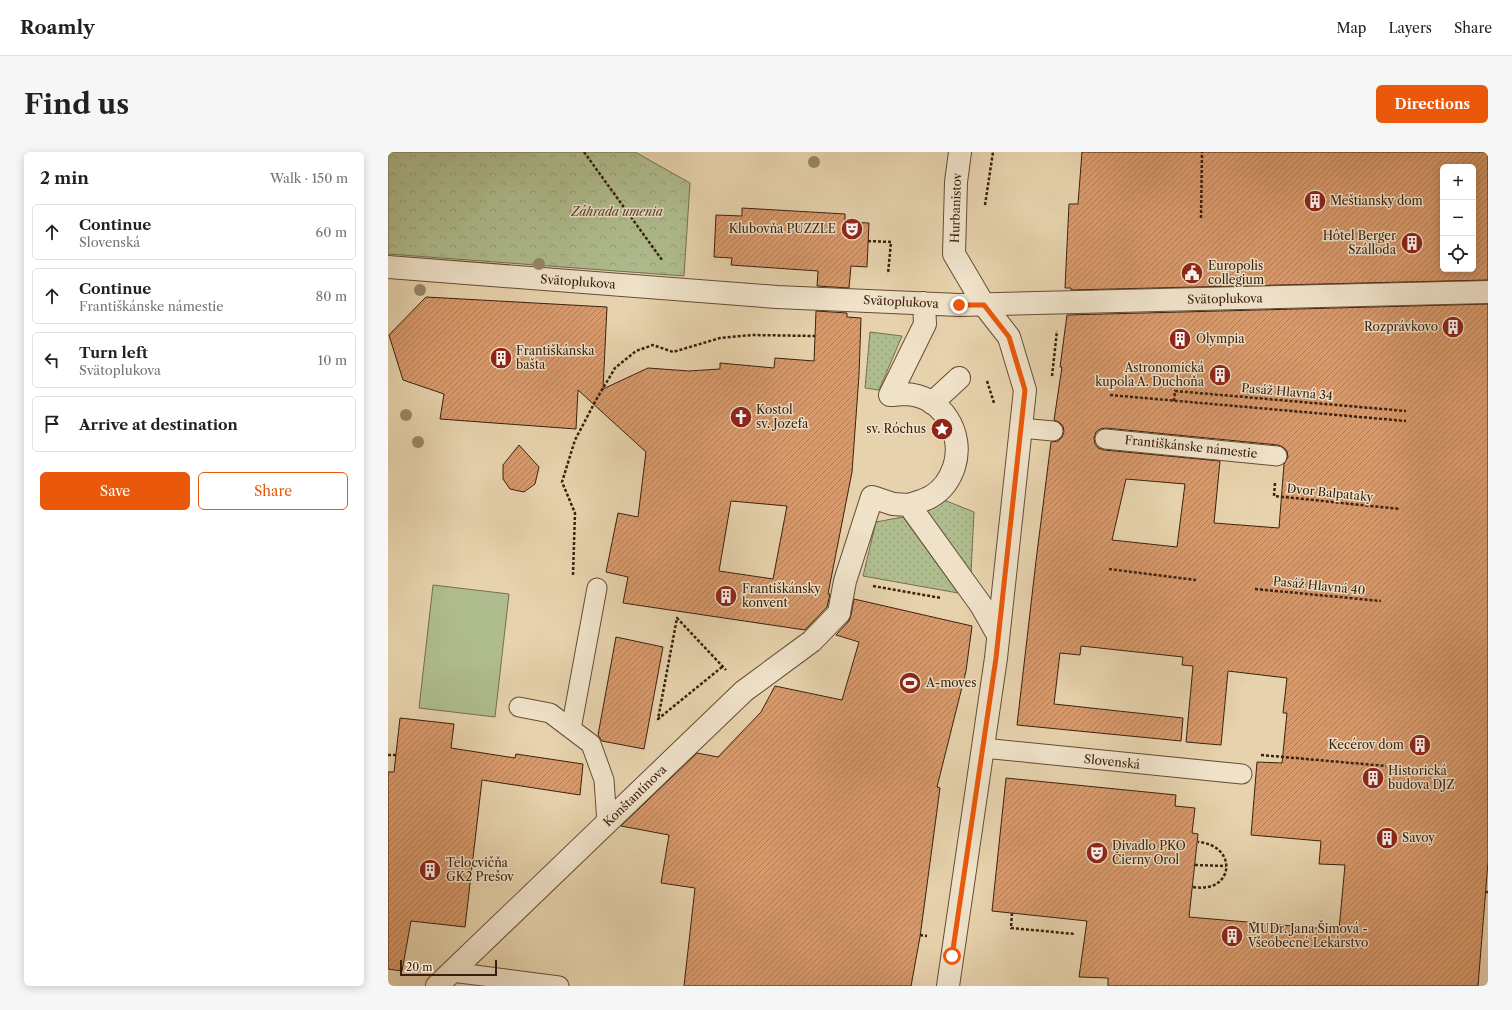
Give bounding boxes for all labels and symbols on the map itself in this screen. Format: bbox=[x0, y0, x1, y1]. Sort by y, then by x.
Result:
street label: Hurbanistov bbox=[947, 172, 964, 243]
building icon: Meštiansky dom bbox=[1302, 188, 1328, 214]
place label: Meštiansky dom bbox=[1330, 193, 1423, 208]
park label: Záhrada umenia bbox=[570, 204, 663, 219]
theatre icon: Klubovňa PUZZLE bbox=[839, 216, 865, 242]
place label: Klubovňa PUZZLE bbox=[729, 221, 836, 236]
place label: Hôtel Berger Szálloda bbox=[1323, 228, 1397, 257]
building icon: Hôtel Berger Szálloda bbox=[1399, 230, 1425, 256]
place label: Europolis collegium bbox=[1208, 258, 1264, 287]
public building icon: Europolis collegium bbox=[1179, 260, 1205, 286]
street label: Svätoplukova bbox=[540, 271, 617, 292]
street label: Svätoplukova bbox=[1187, 290, 1264, 307]
street label: Svätoplukova bbox=[863, 292, 940, 311]
route end bbox=[950, 296, 968, 314]
building icon: Rozprávkovo bbox=[1440, 314, 1466, 340]
place label: Rozprávkovo bbox=[1364, 319, 1438, 334]
building icon: Olympia bbox=[1167, 326, 1193, 352]
place label: Olympia bbox=[1196, 331, 1245, 346]
place label: Františkánska bašta bbox=[516, 343, 595, 372]
building icon: Františkánska bašta bbox=[488, 345, 514, 371]
place label: Astronomická kupola A. Duchoňa bbox=[1095, 360, 1205, 389]
building icon: Astronomická kupola A. Duchoňa bbox=[1207, 362, 1233, 388]
street label: Pasáž Hlavná 34 bbox=[1241, 380, 1333, 403]
place label: Kostol sv. Jozefa bbox=[756, 402, 809, 431]
church icon: Kostol sv. Jozefa bbox=[728, 404, 754, 430]
place icon: sv. Róchus bbox=[929, 416, 955, 442]
place label: sv. Róchus bbox=[866, 421, 926, 436]
street label: Františkánske námestie bbox=[1124, 432, 1258, 461]
street label: Dvor Balpataky bbox=[1286, 480, 1375, 505]
street label: Pasáž Hlavná 40 bbox=[1272, 573, 1366, 598]
place label: Františkánsky konvent bbox=[742, 581, 821, 610]
building icon: Františkánsky konvent bbox=[713, 583, 739, 609]
sports icon: A-moves bbox=[897, 670, 923, 696]
place label: A-moves bbox=[925, 675, 976, 690]
building icon: Kecérov dom bbox=[1407, 732, 1433, 758]
place label: Kecérov dom bbox=[1328, 737, 1404, 752]
street label: Slovenská bbox=[1083, 751, 1142, 772]
street label: Konštantínova bbox=[600, 761, 670, 829]
place label: Historická budova DJZ bbox=[1388, 763, 1455, 792]
building icon: Historická budova DJZ bbox=[1360, 765, 1386, 791]
building icon: Savoy bbox=[1374, 825, 1400, 851]
place label: Savoy bbox=[1402, 830, 1435, 845]
place label: Divadlo PKO Čierny Orol bbox=[1112, 838, 1186, 867]
theatre icon: Divadlo PKO Čierny Orol bbox=[1084, 840, 1110, 866]
place label: Telocvičňa GK2 Prešov bbox=[446, 855, 514, 884]
building icon: Telocvičňa GK2 Prešov bbox=[417, 857, 443, 883]
place label: MUDr. Jana Šimová - Všeobecné Lekárstvo bbox=[1247, 920, 1368, 950]
building icon: MUDr. Jana Šimová - Všeobecné Lekárstvo bbox=[1219, 923, 1245, 949]
route start bbox=[943, 947, 961, 965]
scale bar bbox=[400, 958, 497, 977]

